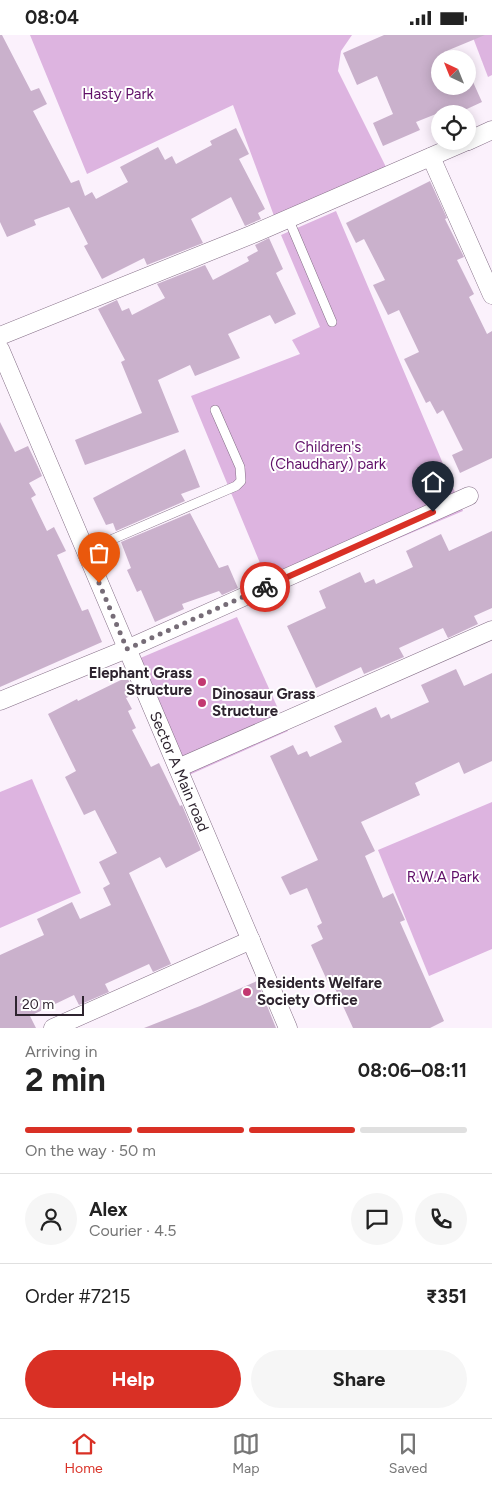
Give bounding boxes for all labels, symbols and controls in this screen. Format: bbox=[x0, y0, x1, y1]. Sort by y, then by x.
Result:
text: 08:04 bbox=[25, 6, 79, 29]
north arrow bbox=[431, 50, 476, 95]
map controls bbox=[431, 50, 476, 150]
park label: Hasty Park bbox=[82, 85, 155, 103]
button: locate bbox=[431, 105, 476, 150]
park label: Children's (Chaudhary) park bbox=[270, 438, 387, 473]
pin bbox=[412, 461, 454, 512]
icon: home bbox=[419, 468, 447, 496]
pin bbox=[78, 532, 120, 583]
icon: bag bbox=[85, 539, 113, 567]
courier bbox=[240, 562, 290, 612]
icon: bike bbox=[251, 573, 279, 601]
place label: Elephant Grass Structure bbox=[89, 664, 193, 699]
marker: Elephant Grass Structure bbox=[196, 676, 208, 688]
place label: Dinosaur Grass Structure bbox=[212, 685, 315, 720]
marker: Dinosaur Grass Structure bbox=[196, 697, 208, 709]
street label: Sector A Main road bbox=[146, 709, 213, 834]
park label: R.W.A Park bbox=[407, 868, 480, 886]
place label: Residents Welfare Society Office bbox=[257, 974, 383, 1009]
marker: Residents Welfare Society Office bbox=[241, 986, 253, 998]
scale bar bbox=[15, 993, 84, 1016]
text: 20 m bbox=[22, 996, 54, 1013]
text: Arriving in bbox=[25, 1042, 97, 1061]
text: 08:06–08:11 bbox=[358, 1059, 467, 1082]
text: 2 min bbox=[25, 1061, 106, 1099]
text: On the way · 50 m bbox=[25, 1141, 156, 1160]
button: person bbox=[25, 1193, 77, 1245]
button: chat bbox=[351, 1193, 403, 1245]
button: phone bbox=[415, 1193, 467, 1245]
text: Alex bbox=[89, 1198, 128, 1221]
text: Courier · 4.5 bbox=[89, 1221, 176, 1240]
text: Order #7215 bbox=[25, 1285, 130, 1308]
text: ₹351 bbox=[426, 1285, 467, 1308]
button: Help bbox=[25, 1350, 241, 1408]
button: Share bbox=[251, 1350, 467, 1408]
tab: Home bbox=[65, 1430, 103, 1477]
tab: Map bbox=[232, 1430, 260, 1477]
tab: Saved bbox=[389, 1430, 427, 1477]

